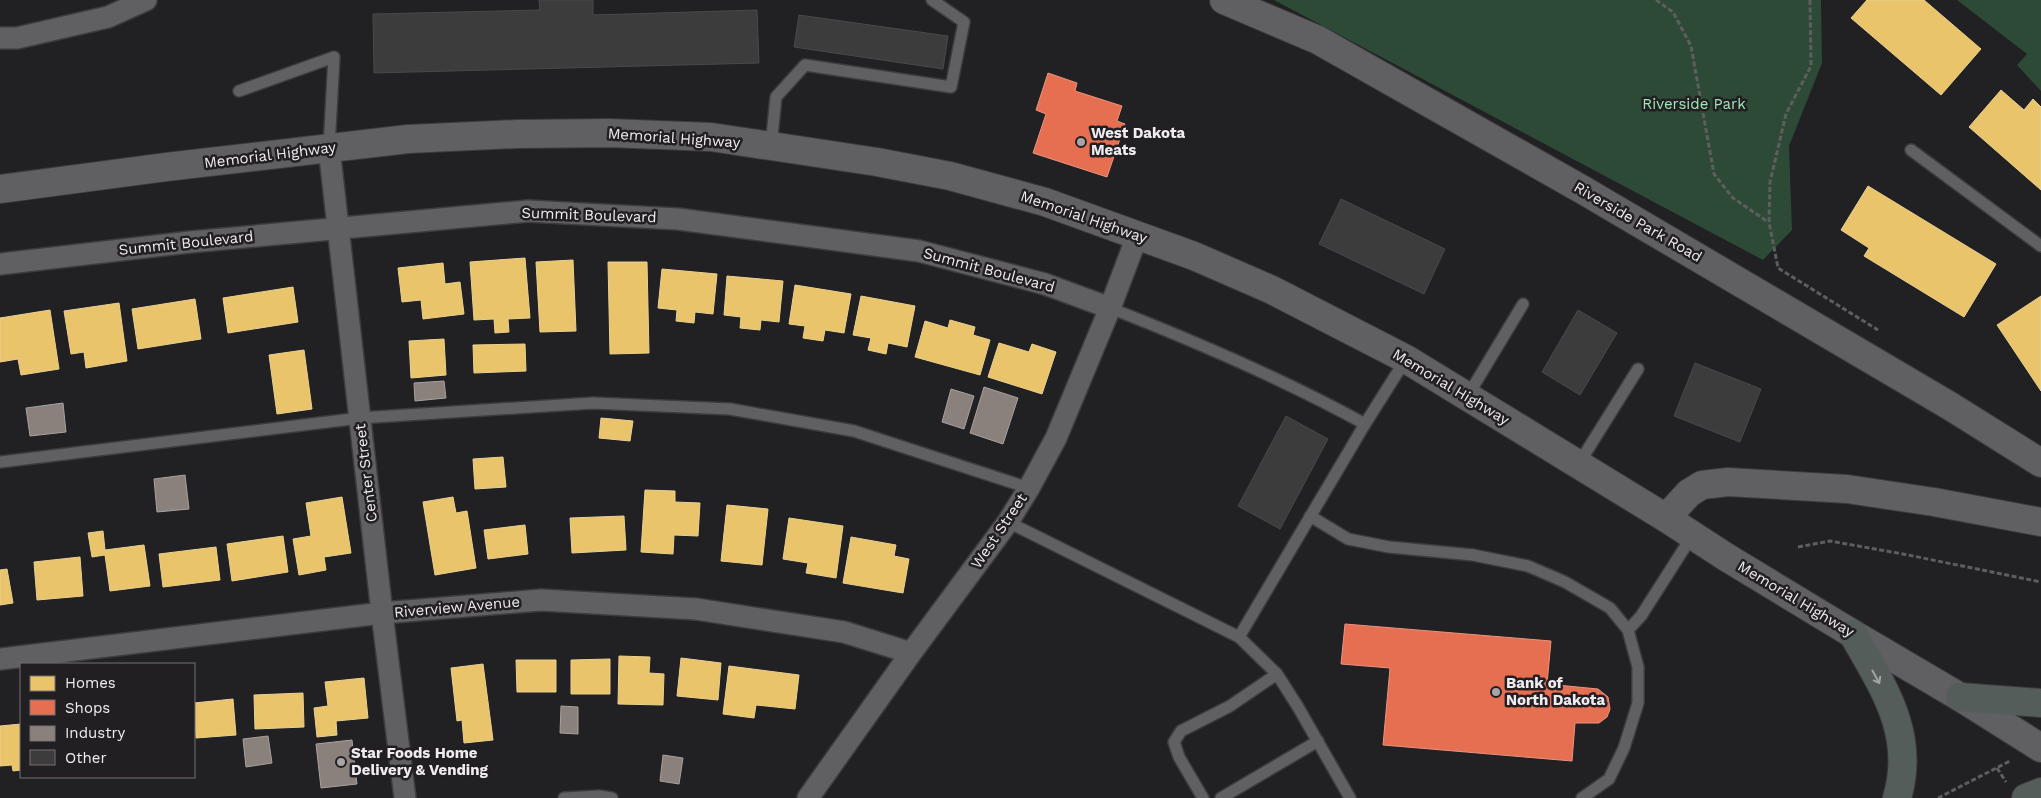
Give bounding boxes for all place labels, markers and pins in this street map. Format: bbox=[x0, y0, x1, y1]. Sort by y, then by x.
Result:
place label: West Dakota Meats bbox=[1091, 124, 1186, 159]
marker: West Dakota Meats bbox=[1075, 136, 1087, 148]
place label: Bank of North Dakota bbox=[1506, 674, 1606, 709]
marker: Bank of North Dakota bbox=[1490, 686, 1502, 698]
place label: Star Foods Home Delivery & Vending bbox=[351, 744, 489, 779]
marker: Star Foods Home Delivery & Vending bbox=[335, 756, 347, 768]

